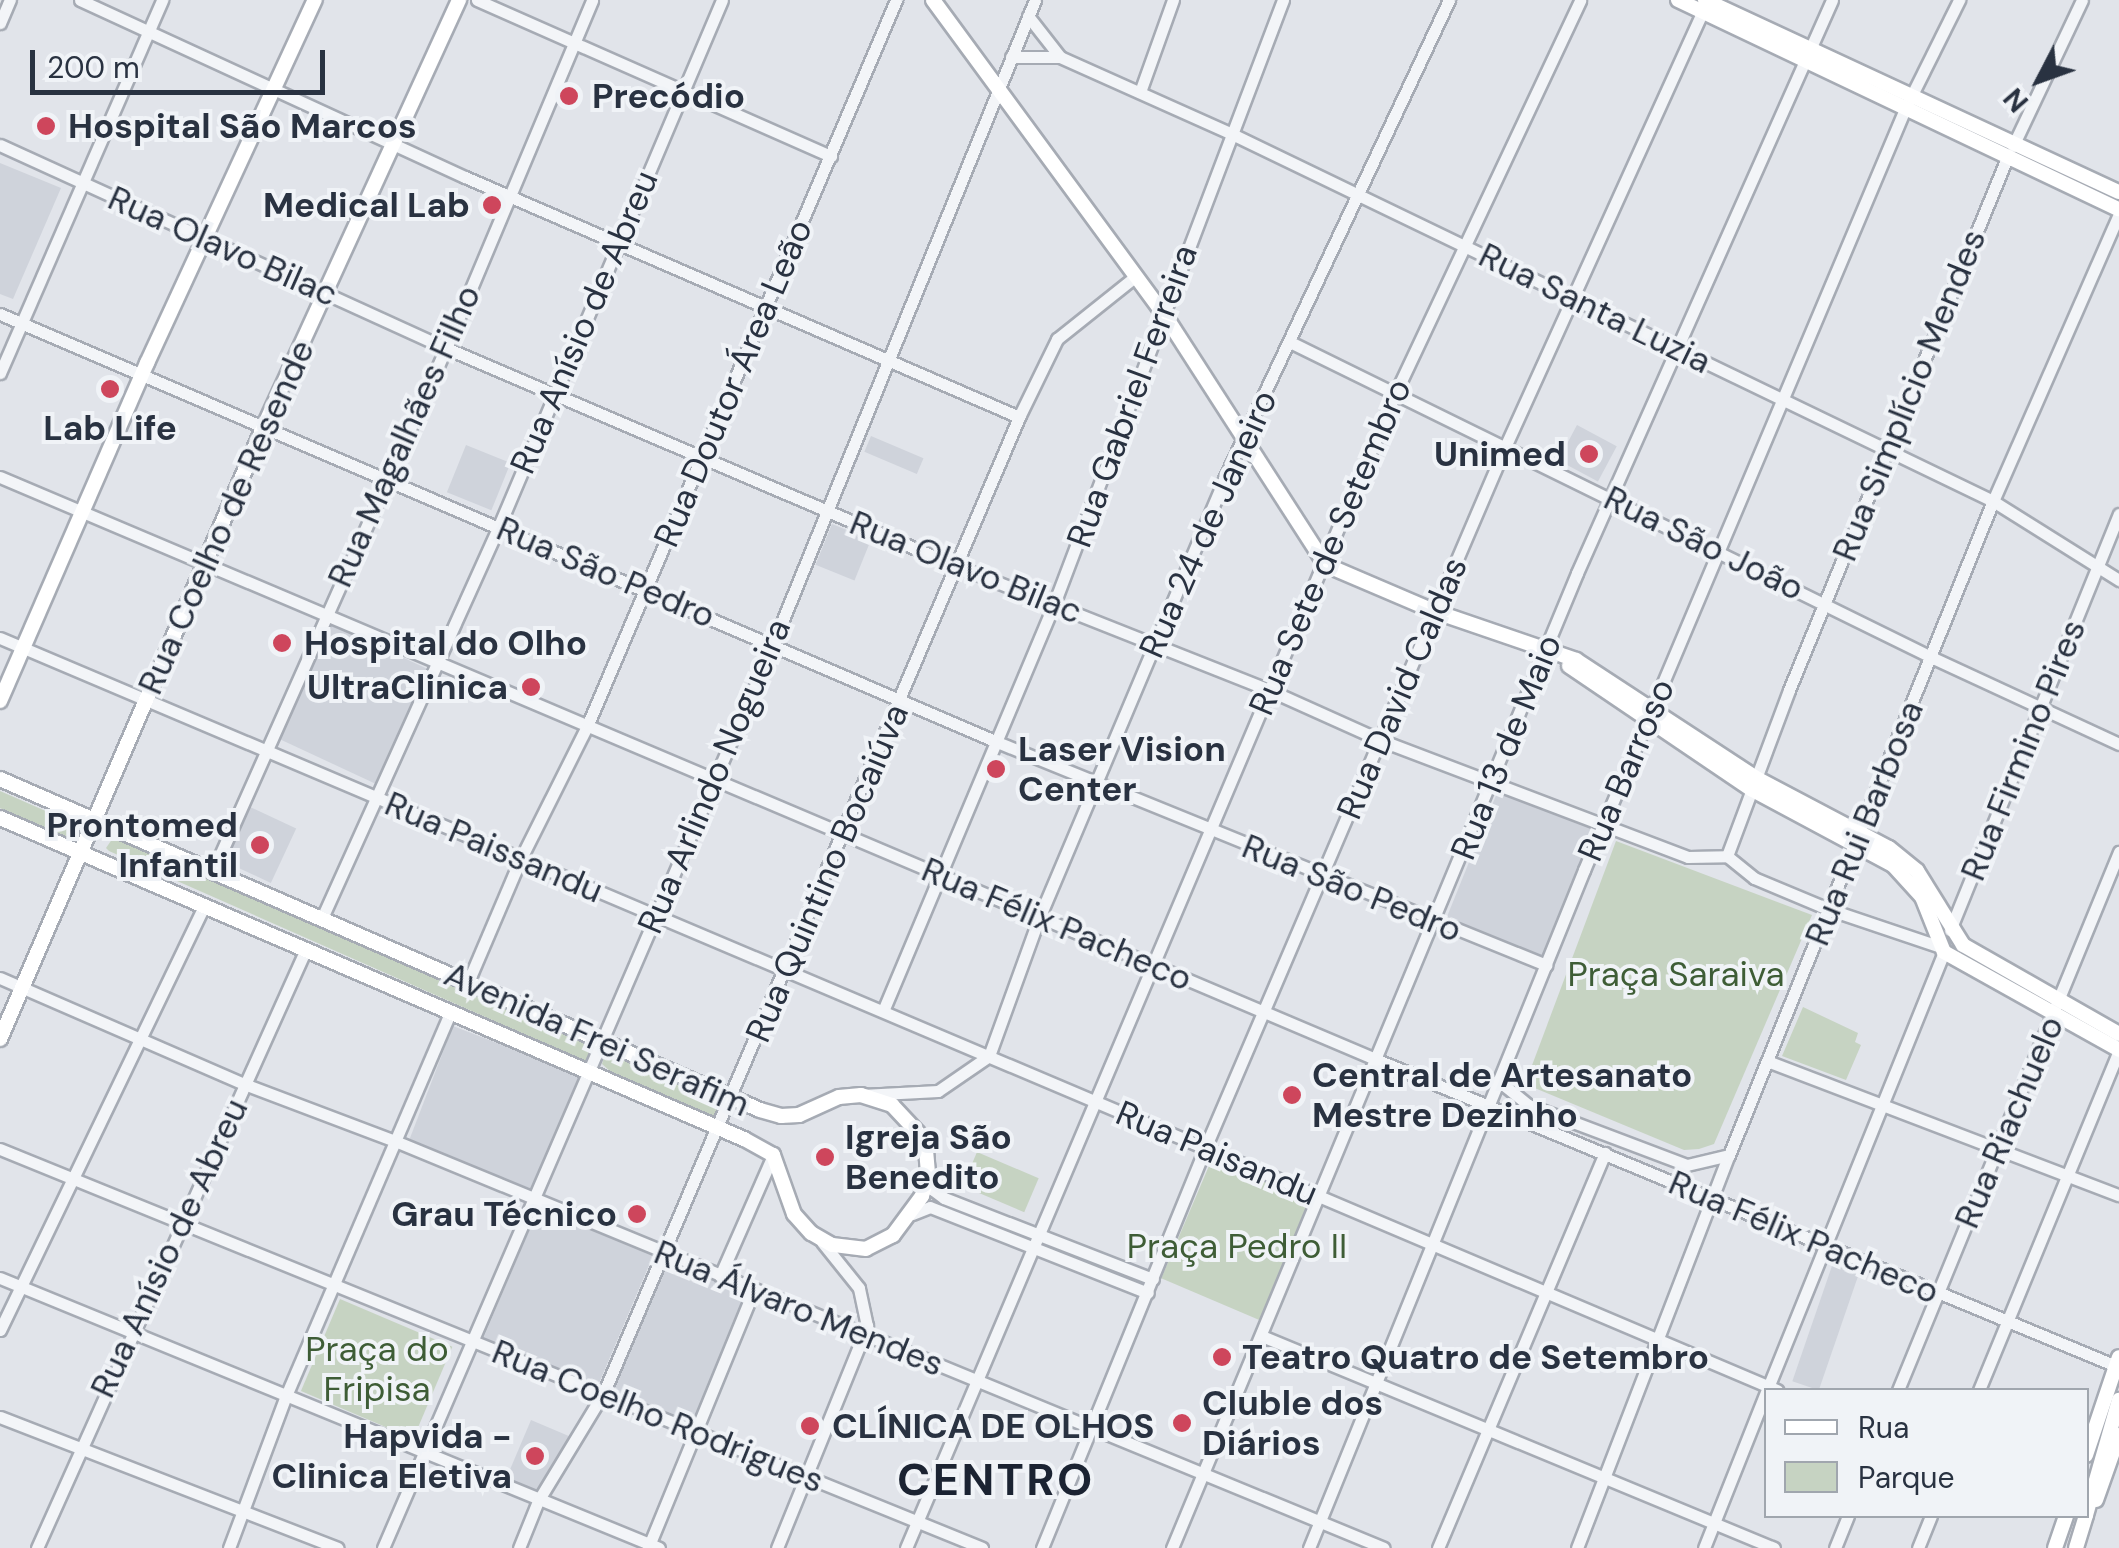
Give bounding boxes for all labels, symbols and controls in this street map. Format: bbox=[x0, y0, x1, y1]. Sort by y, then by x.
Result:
scale bar bbox=[35, 30, 330, 92]
north arrow bbox=[1989, 30, 2089, 130]
text: 200 m bbox=[47, 48, 140, 87]
place label: Precódio bbox=[592, 75, 745, 117]
text: N bbox=[1995, 80, 2037, 120]
marker: Precódio bbox=[556, 83, 582, 109]
place label: Hospital São Marcos bbox=[68, 105, 417, 147]
marker: Hospital São Marcos bbox=[33, 113, 59, 139]
street label: Rua Anísio de Abreu bbox=[501, 164, 667, 480]
street label: Rua Olavo Bilac bbox=[102, 177, 344, 315]
place label: Medical Lab bbox=[263, 184, 470, 226]
marker: Medical Lab bbox=[479, 192, 505, 218]
street label: Rua Doutor Área Leão bbox=[645, 213, 821, 553]
street label: Rua Simplício Mendes bbox=[1823, 223, 1995, 567]
street label: Rua Santa Luzia bbox=[1472, 234, 1718, 382]
street label: Rua Gabriel Ferreira bbox=[1058, 239, 1206, 553]
street label: Rua Magalhães Filho bbox=[319, 279, 489, 593]
street label: Rua Coelho de Resende bbox=[129, 333, 323, 701]
street label: Rua Sete de Setembro bbox=[1240, 373, 1420, 721]
marker: Lab Life bbox=[97, 376, 123, 402]
street label: Rua 24 de Janeiro bbox=[1130, 384, 1286, 664]
place label: Lab Life bbox=[43, 407, 177, 449]
place label: Unimed bbox=[1434, 433, 1566, 475]
marker: Unimed bbox=[1576, 441, 1602, 467]
street label: Rua São João bbox=[1597, 477, 1811, 609]
street label: Rua Olavo Bilac bbox=[844, 501, 1088, 633]
street label: Rua São Pedro bbox=[491, 507, 721, 637]
street label: Rua David Caldas bbox=[1328, 551, 1476, 825]
street label: Rua Arlindo Nogueira bbox=[629, 612, 799, 940]
street label: Rua Firmino Pires bbox=[1952, 614, 2094, 886]
place label: Hospital do Olho bbox=[304, 622, 587, 664]
street label: Rua 13 de Maio bbox=[1442, 628, 1570, 866]
marker: Hospital do Olho bbox=[269, 630, 295, 656]
place label: UltraClinica bbox=[307, 666, 508, 708]
street label: Rua Barroso bbox=[1569, 673, 1683, 867]
marker: UltraClinica bbox=[518, 674, 544, 700]
street label: Rua Rui Barbosa bbox=[1796, 695, 1932, 951]
street label: Rua Quintino Bocaiúva bbox=[737, 698, 917, 1048]
place label: Laser Vision Center bbox=[1018, 728, 1226, 810]
marker: Laser Vision Center bbox=[983, 756, 1009, 782]
street label: Rua Paissandu bbox=[379, 782, 609, 912]
place label: Prontomed Infantil bbox=[47, 804, 238, 886]
street label: Rua São Pedro bbox=[1236, 825, 1468, 951]
marker: Prontomed Infantil bbox=[247, 832, 273, 858]
street label: Rua Félix Pacheco bbox=[916, 848, 1198, 1000]
street label: Avenida Frei Serafim bbox=[438, 953, 756, 1125]
park label: Praça Saraiva bbox=[1568, 953, 1784, 995]
street label: Rua Riachuelo bbox=[1946, 1010, 2072, 1234]
place label: Central de Artesanato Mestre Dezinho bbox=[1312, 1054, 1692, 1136]
marker: Central de Artesanato Mestre Dezinho bbox=[1281, 1084, 1303, 1106]
street label: Rua Anísio de Abreu bbox=[81, 1092, 257, 1404]
street label: Rua Paisandu bbox=[1110, 1092, 1324, 1214]
place label: Igreja São Benedito bbox=[845, 1116, 1012, 1198]
marker: Igreja São Benedito bbox=[814, 1146, 836, 1168]
street label: Rua Félix Pacheco bbox=[1663, 1161, 1945, 1313]
place label: Grau Técnico bbox=[391, 1193, 617, 1235]
marker: Grau Técnico bbox=[626, 1203, 648, 1225]
park label: Praça Pedro II bbox=[1127, 1225, 1347, 1267]
street label: Rua Álvaro Mendes bbox=[648, 1231, 950, 1385]
park label: Praça do Fripisa bbox=[305, 1328, 449, 1410]
street label: Rua Coelho Rodrigues bbox=[486, 1330, 830, 1502]
place label: Teatro Quatro de Setembro bbox=[1242, 1336, 1709, 1378]
marker: Teatro Quatro de Setembro bbox=[1211, 1346, 1233, 1368]
place label: Cluble dos Diários bbox=[1202, 1382, 1383, 1464]
legend bbox=[1764, 1388, 2089, 1518]
place label: CLÍNICA DE OLHOS bbox=[832, 1405, 1154, 1447]
text: Rua bbox=[1858, 1408, 1909, 1447]
marker: Cluble dos Diários bbox=[1171, 1412, 1193, 1434]
marker: CLÍNICA DE OLHOS bbox=[797, 1413, 823, 1439]
place label: Hapvida - Clinica Eletiva bbox=[272, 1415, 512, 1497]
marker: Hapvida - Clinica Eletiva bbox=[522, 1443, 548, 1469]
district label: CENTRO bbox=[897, 1453, 1095, 1507]
text: Parque bbox=[1858, 1458, 1955, 1497]

